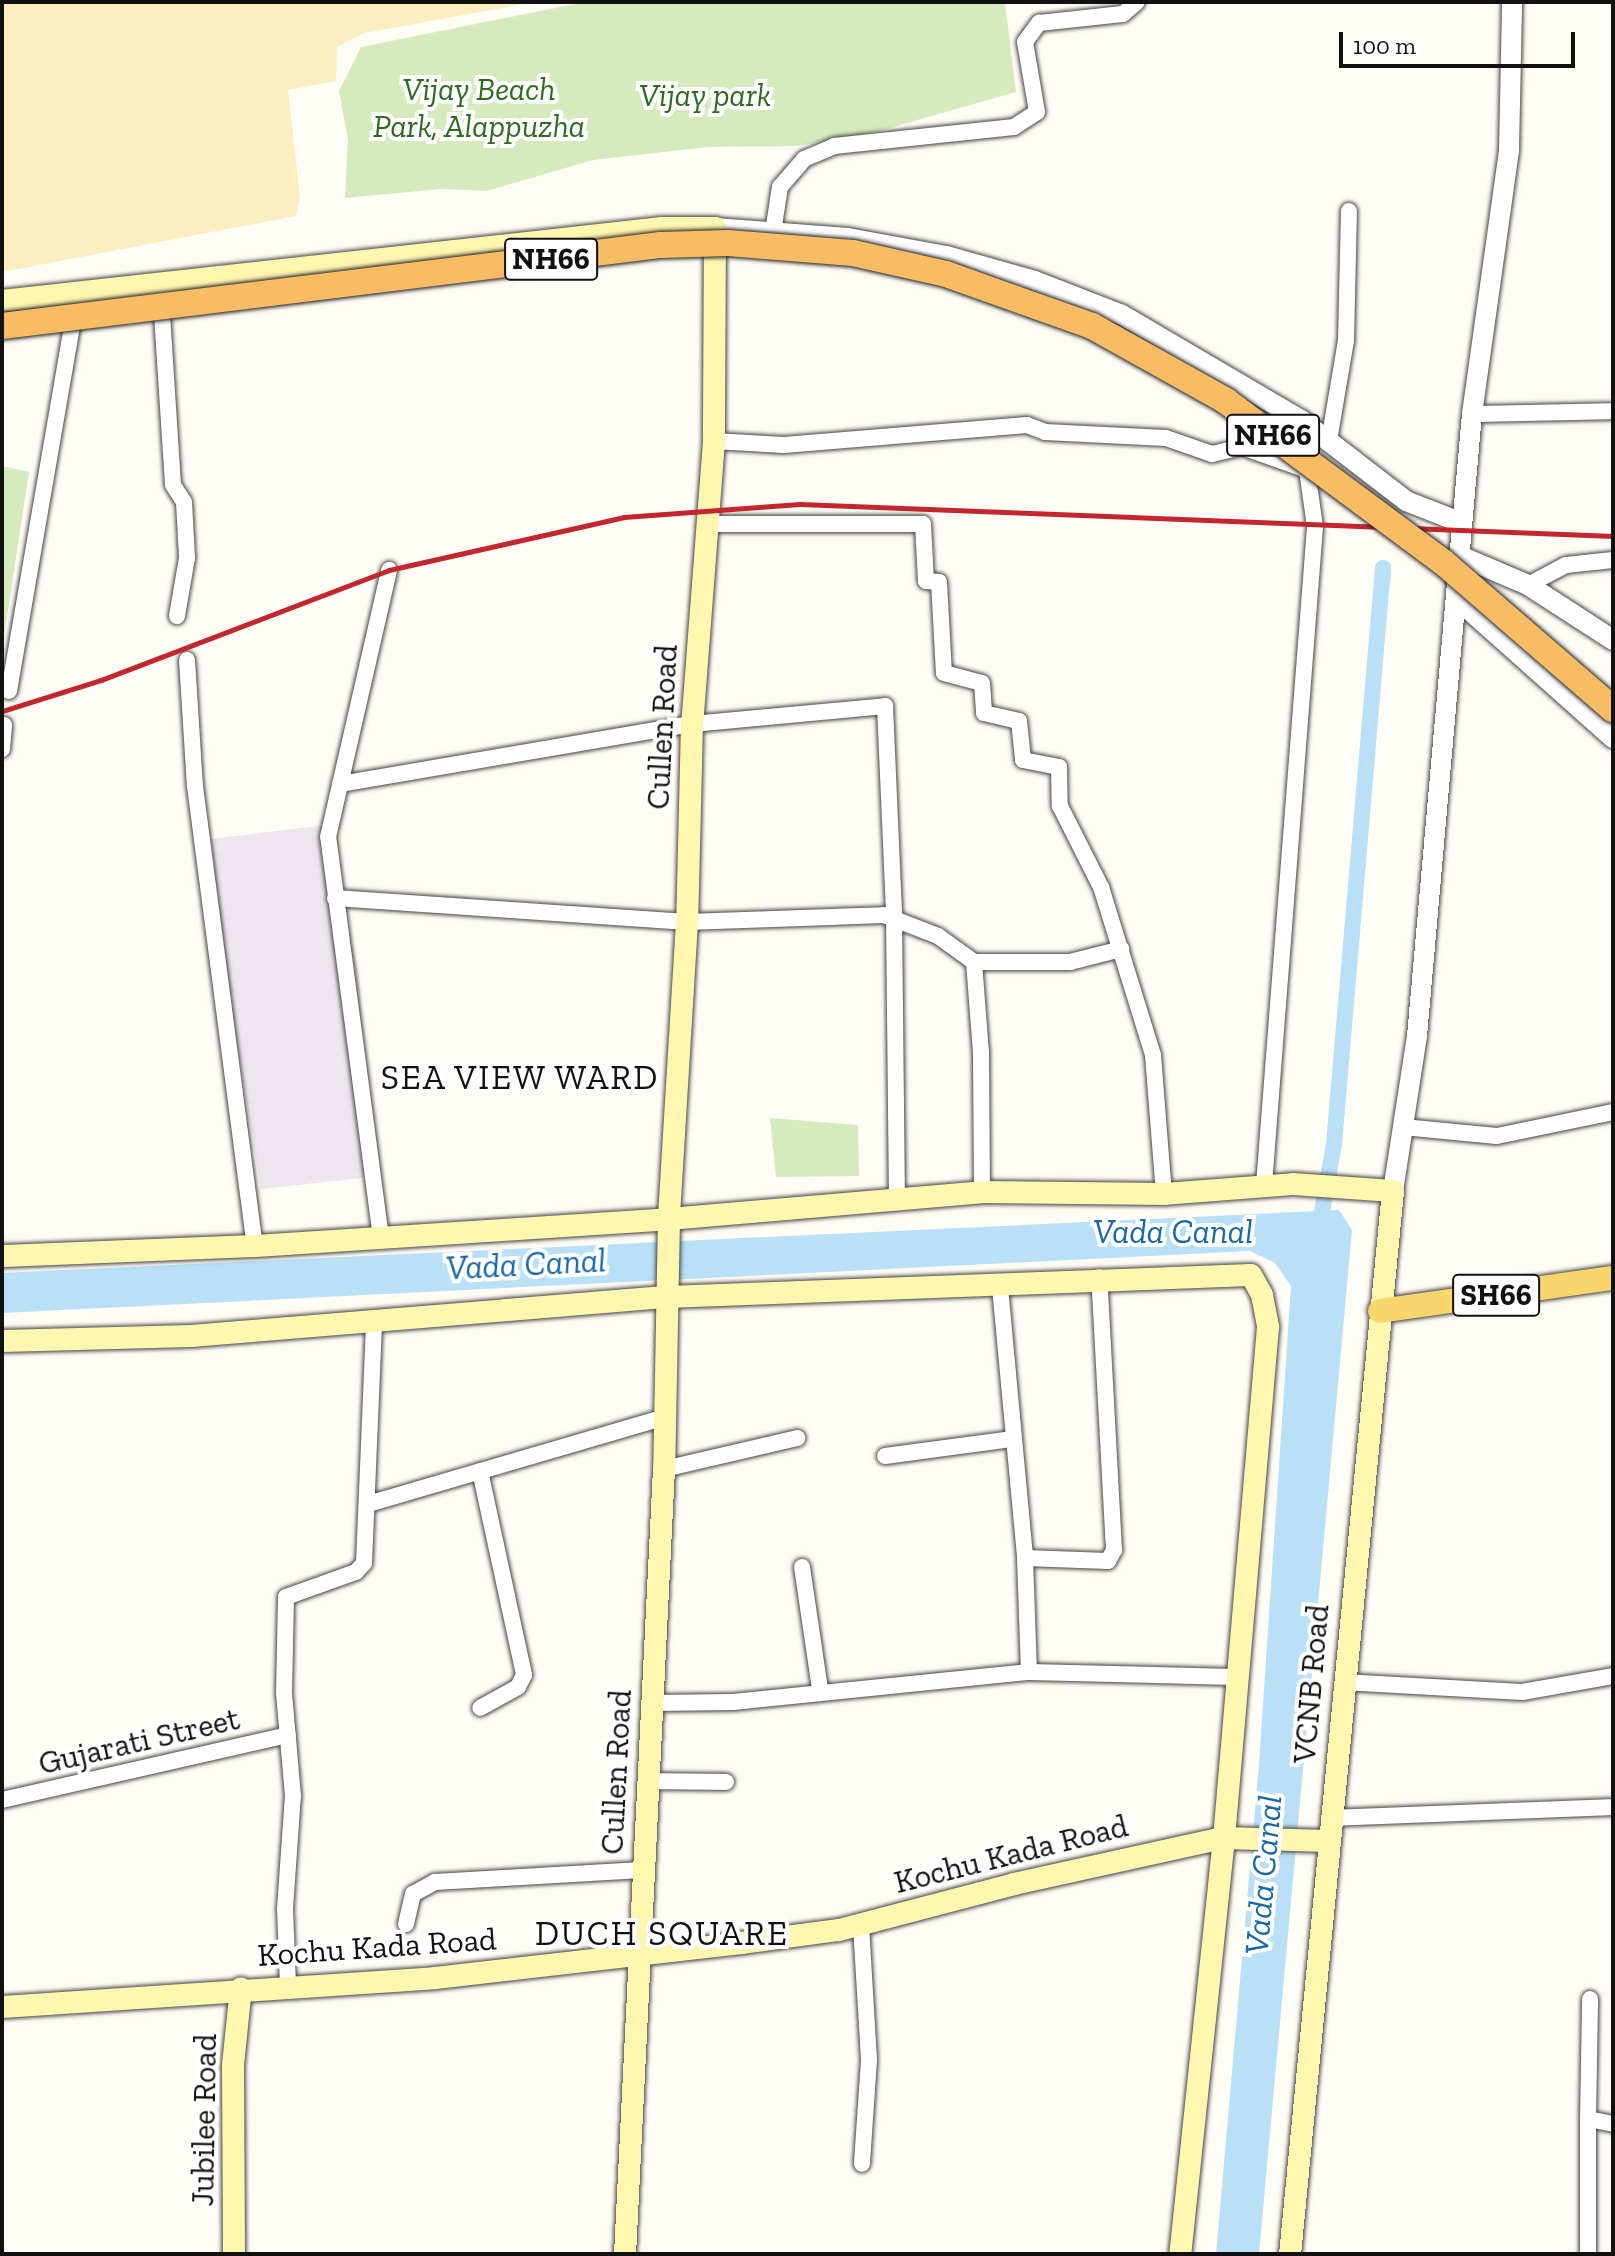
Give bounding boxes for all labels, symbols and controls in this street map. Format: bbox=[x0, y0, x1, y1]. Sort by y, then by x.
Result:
scale bar bbox=[1343, 16, 1579, 66]
text: 100 m bbox=[1353, 31, 1416, 60]
park label: Vijay Beach Park, Alappuzha bbox=[373, 71, 585, 146]
park label: Vijay park bbox=[639, 76, 771, 114]
road number: NH66 bbox=[503, 233, 599, 285]
road number: NH66 bbox=[1225, 409, 1321, 461]
street label: Cullen Road bbox=[639, 644, 685, 810]
district label: SEA VIEW WARD bbox=[378, 1058, 662, 1098]
water label: Vada Canal bbox=[1093, 1212, 1253, 1252]
water label: Vada Canal bbox=[445, 1239, 607, 1289]
road number: SH66 bbox=[1452, 1269, 1540, 1321]
street label: VCNB Road bbox=[1285, 1603, 1337, 1765]
street label: Cullen Road bbox=[593, 1689, 639, 1855]
street label: Gujarati Street bbox=[35, 1699, 243, 1783]
water label: Vada Canal bbox=[1236, 1793, 1290, 1957]
street label: Kochu Kada Road bbox=[890, 1806, 1132, 1902]
district label: DUCH SQUARE bbox=[535, 1914, 789, 1954]
street label: Kochu Kada Road bbox=[256, 1919, 498, 1975]
street label: Jubilee Road bbox=[183, 2033, 225, 2207]

